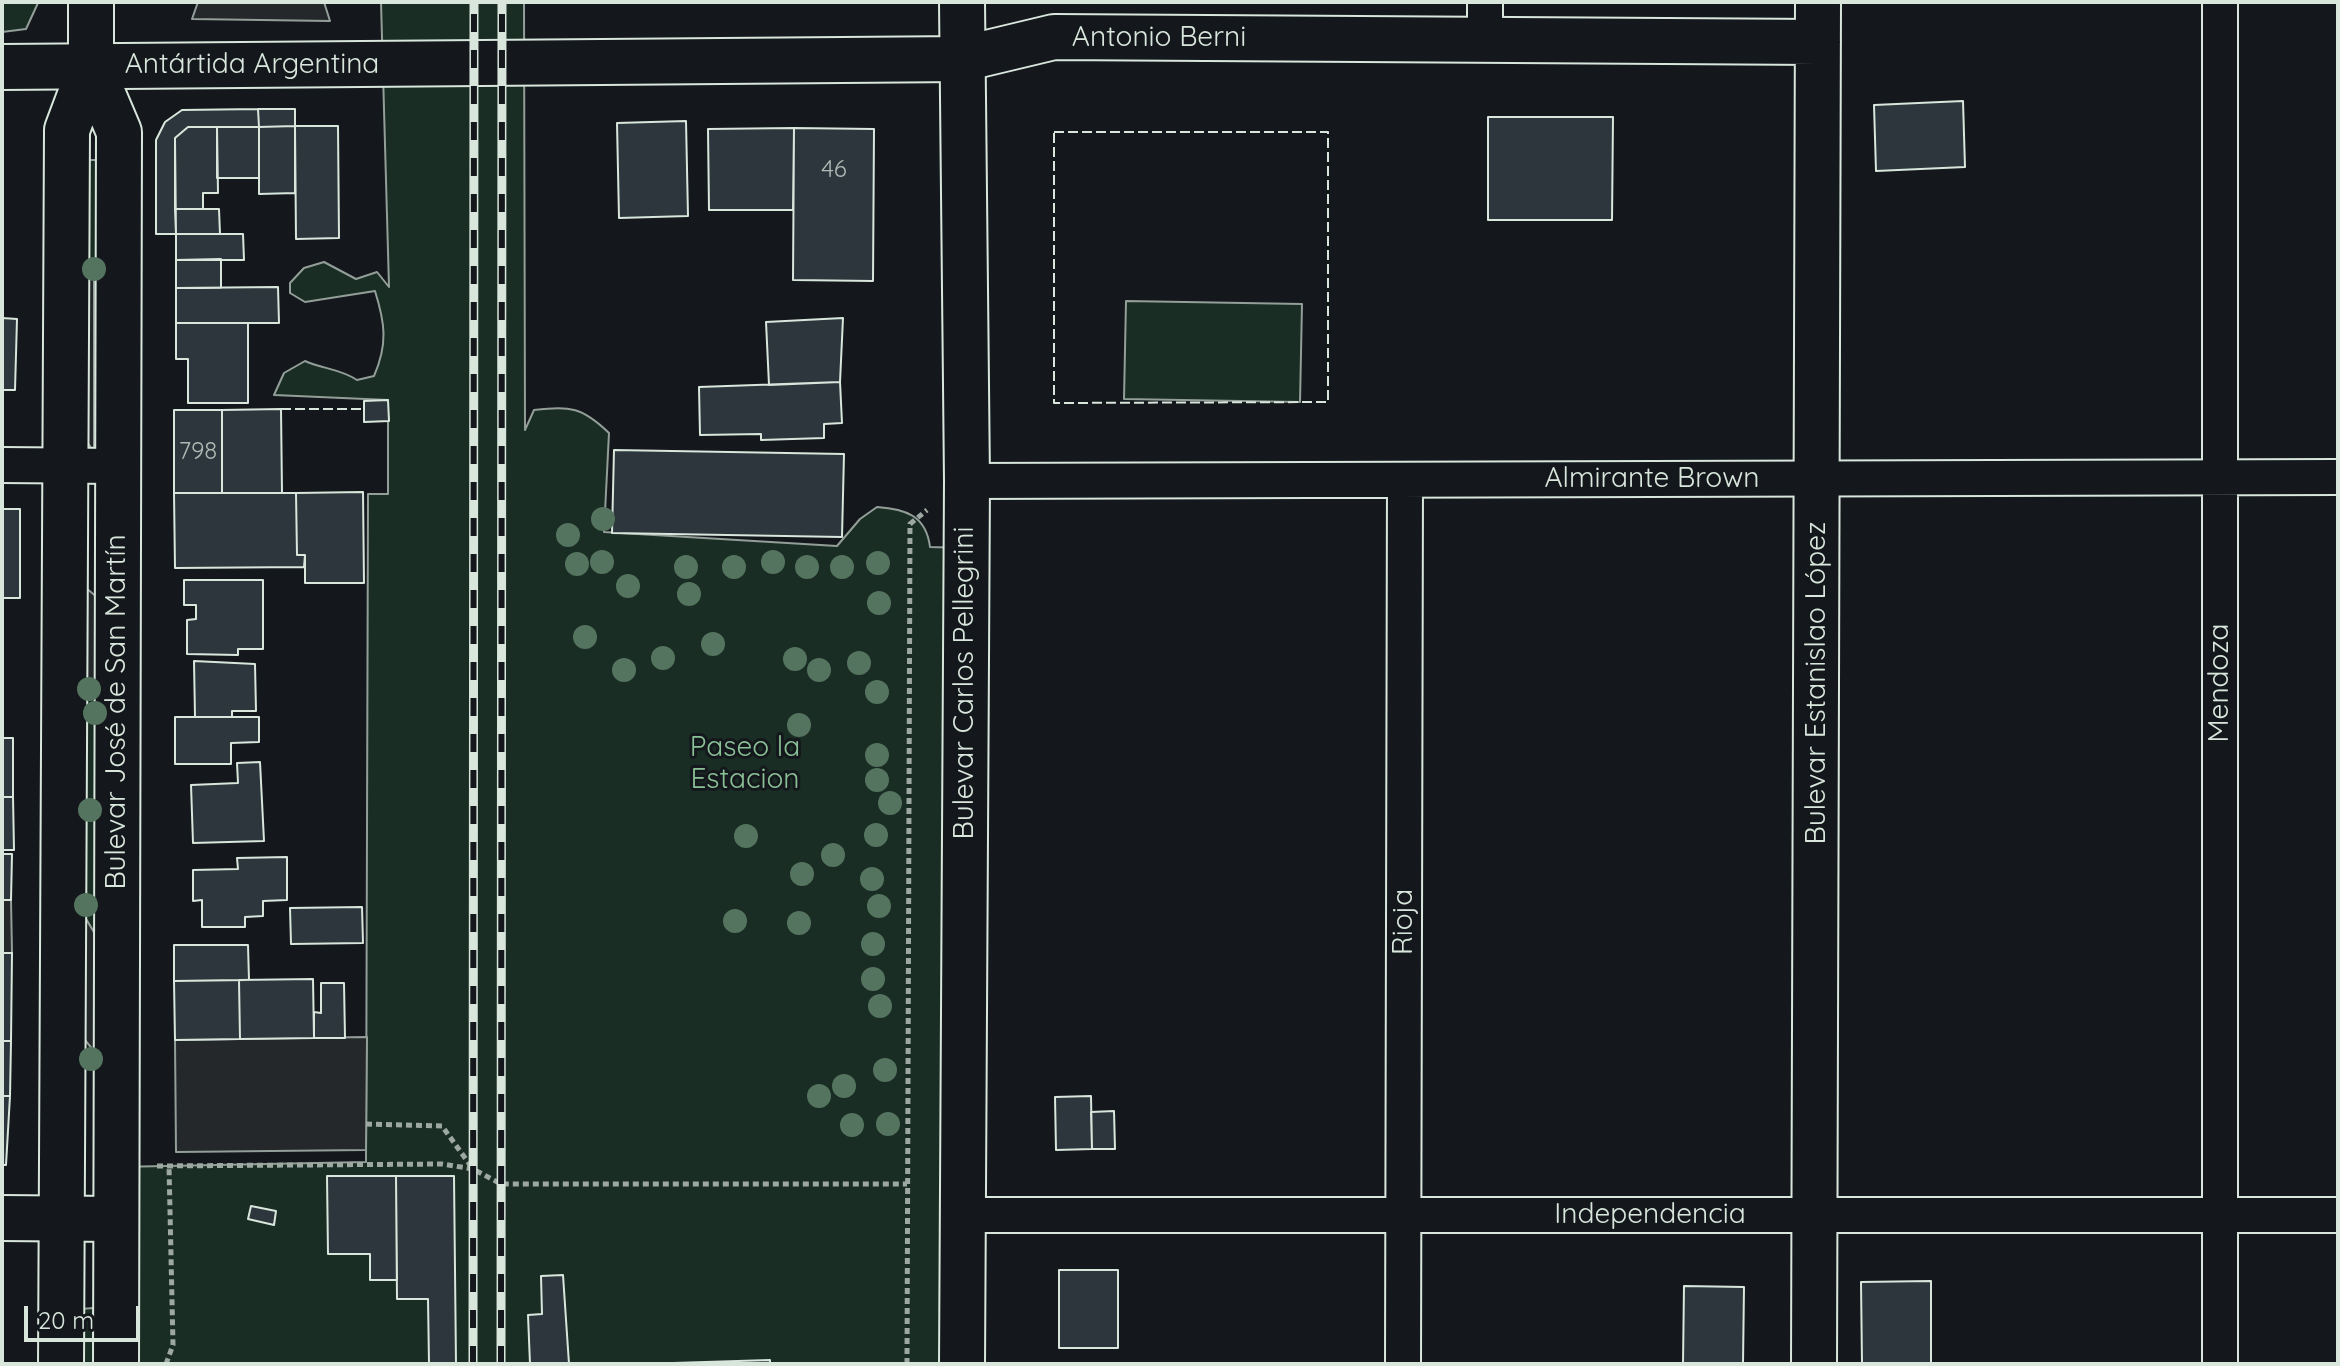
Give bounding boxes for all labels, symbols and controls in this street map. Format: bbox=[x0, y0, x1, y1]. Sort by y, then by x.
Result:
street label: Antonio Berni bbox=[1072, 21, 1246, 55]
street label: Antártida Argentina bbox=[125, 48, 379, 82]
house number: 46 bbox=[821, 156, 847, 184]
house number: 798 bbox=[179, 438, 217, 466]
street label: Almirante Brown bbox=[1544, 462, 1760, 496]
street label: Bulevar Estanislao López bbox=[1800, 522, 1834, 844]
street label: Bulevar Carlos Pellegrini bbox=[948, 527, 982, 839]
street label: Bulevar José de San Martín bbox=[100, 534, 134, 890]
street label: Mendoza bbox=[2203, 623, 2237, 743]
park label: Paseo la Estacion bbox=[690, 731, 800, 797]
street label: Rioja bbox=[1387, 889, 1421, 955]
street label: Independencia bbox=[1554, 1198, 1746, 1232]
scale bar bbox=[28, 1290, 144, 1340]
text: 20 m bbox=[38, 1305, 94, 1335]

